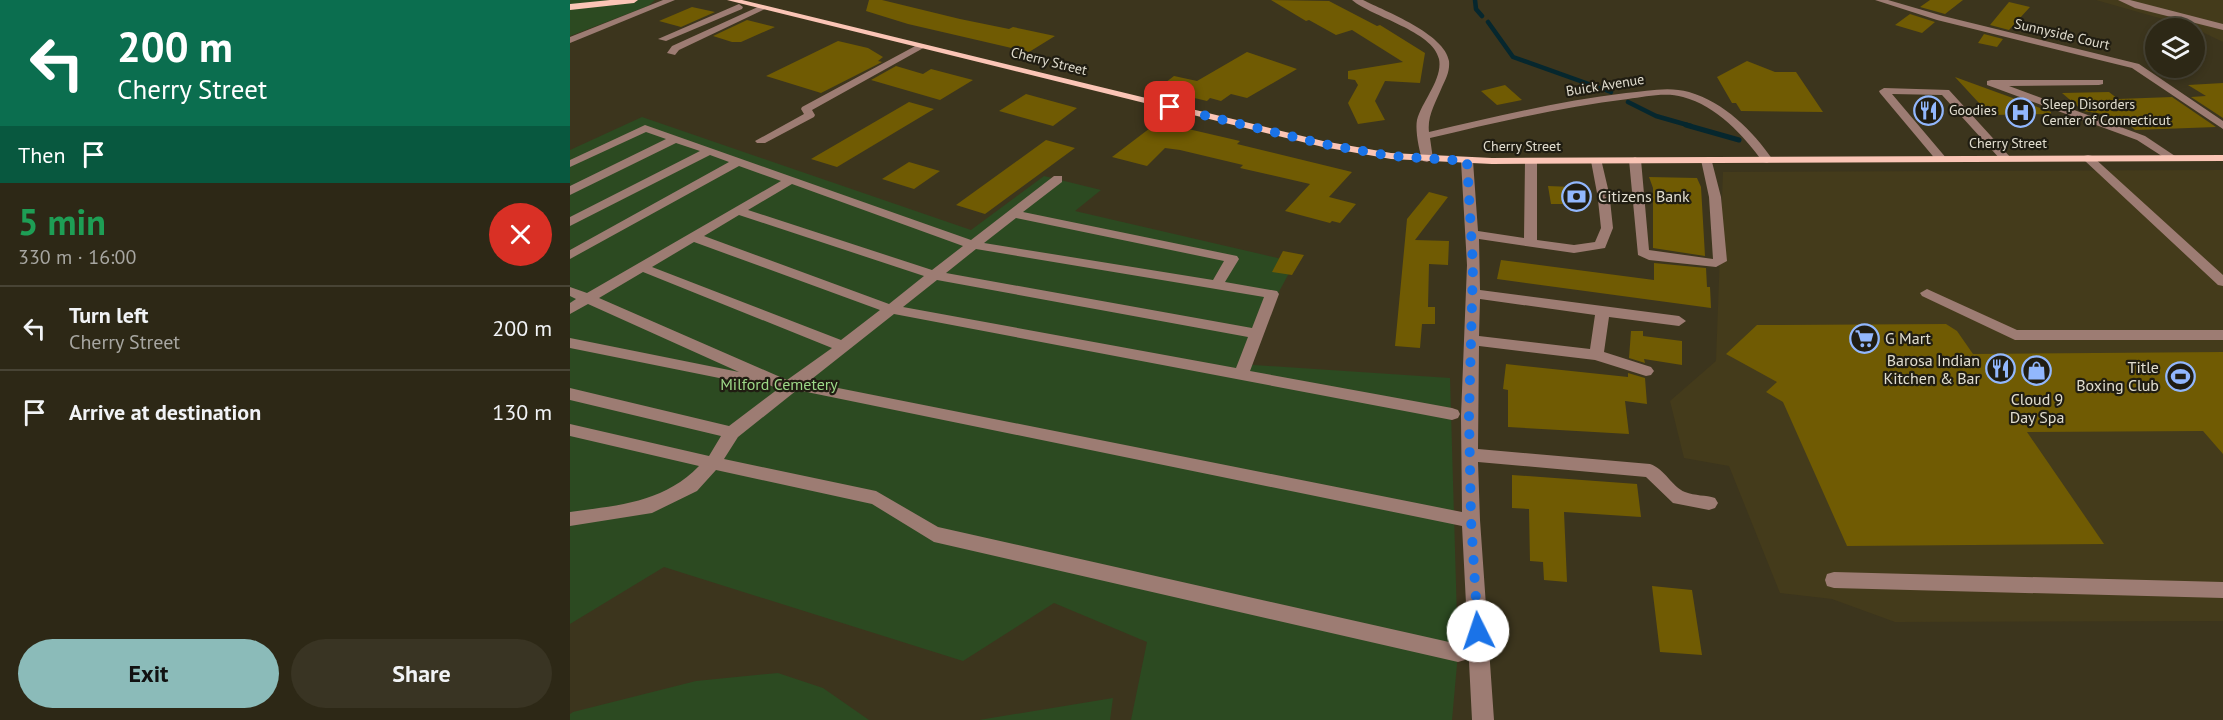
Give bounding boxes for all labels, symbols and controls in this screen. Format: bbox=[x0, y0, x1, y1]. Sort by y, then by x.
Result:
street label: Sunnyside Court bbox=[2013, 14, 2112, 54]
map controls bbox=[2145, 18, 2205, 78]
button: layers bbox=[2145, 18, 2205, 78]
text: 200 m bbox=[117, 19, 233, 74]
icon: left bbox=[18, 24, 96, 102]
street label: Cherry Street bbox=[1009, 43, 1089, 79]
street label: Buick Avenue bbox=[1565, 70, 1645, 100]
text: Cherry Street bbox=[117, 72, 267, 106]
pin bbox=[1144, 81, 1195, 132]
icon: arrive bbox=[1153, 90, 1186, 123]
restaurant icon: Goodies bbox=[1912, 94, 1944, 126]
place label: Sleep Disorders Center of Connecticut bbox=[2042, 95, 2171, 129]
hospital icon: Sleep Disorders Center of Connecticut bbox=[2005, 96, 2037, 128]
place label: Goodies bbox=[1949, 101, 1997, 119]
street label: Cherry Street bbox=[1969, 134, 2047, 152]
street label: Cherry Street bbox=[1483, 137, 1561, 155]
icon: arrive bbox=[77, 138, 110, 171]
text: Then bbox=[18, 141, 65, 169]
bank icon: Citizens Bank bbox=[1561, 180, 1593, 212]
place label: Citizens Bank bbox=[1598, 186, 1690, 206]
text: 5 min bbox=[18, 198, 106, 245]
button: close bbox=[489, 203, 552, 266]
text: 330 m · 16:00 bbox=[18, 244, 136, 270]
text: Turn left bbox=[69, 301, 149, 329]
icon: left bbox=[18, 312, 51, 345]
text: 200 m bbox=[492, 314, 552, 342]
supermarket icon: G Mart bbox=[1848, 322, 1880, 354]
place label: G Mart bbox=[1885, 328, 1932, 348]
text: Cherry Street bbox=[69, 329, 180, 355]
place label: Barosa Indian Kitchen & Bar bbox=[1884, 350, 1981, 388]
restaurant icon: Barosa Indian Kitchen & Bar bbox=[1985, 353, 2017, 385]
shop icon: Cloud 9 Day Spa bbox=[2021, 355, 2053, 387]
place label: Title Boxing Club bbox=[2076, 357, 2159, 395]
sports icon: Title Boxing Club bbox=[2164, 360, 2196, 392]
park label: Milford Cemetery bbox=[720, 374, 838, 394]
place label: Cloud 9 Day Spa bbox=[2010, 389, 2064, 427]
icon: arrive bbox=[18, 396, 51, 429]
text: Arrive at destination bbox=[69, 398, 261, 426]
text: 130 m bbox=[492, 398, 552, 426]
position arrow bbox=[1446, 599, 1510, 663]
button: Exit bbox=[18, 639, 279, 708]
button: Share bbox=[291, 639, 552, 708]

